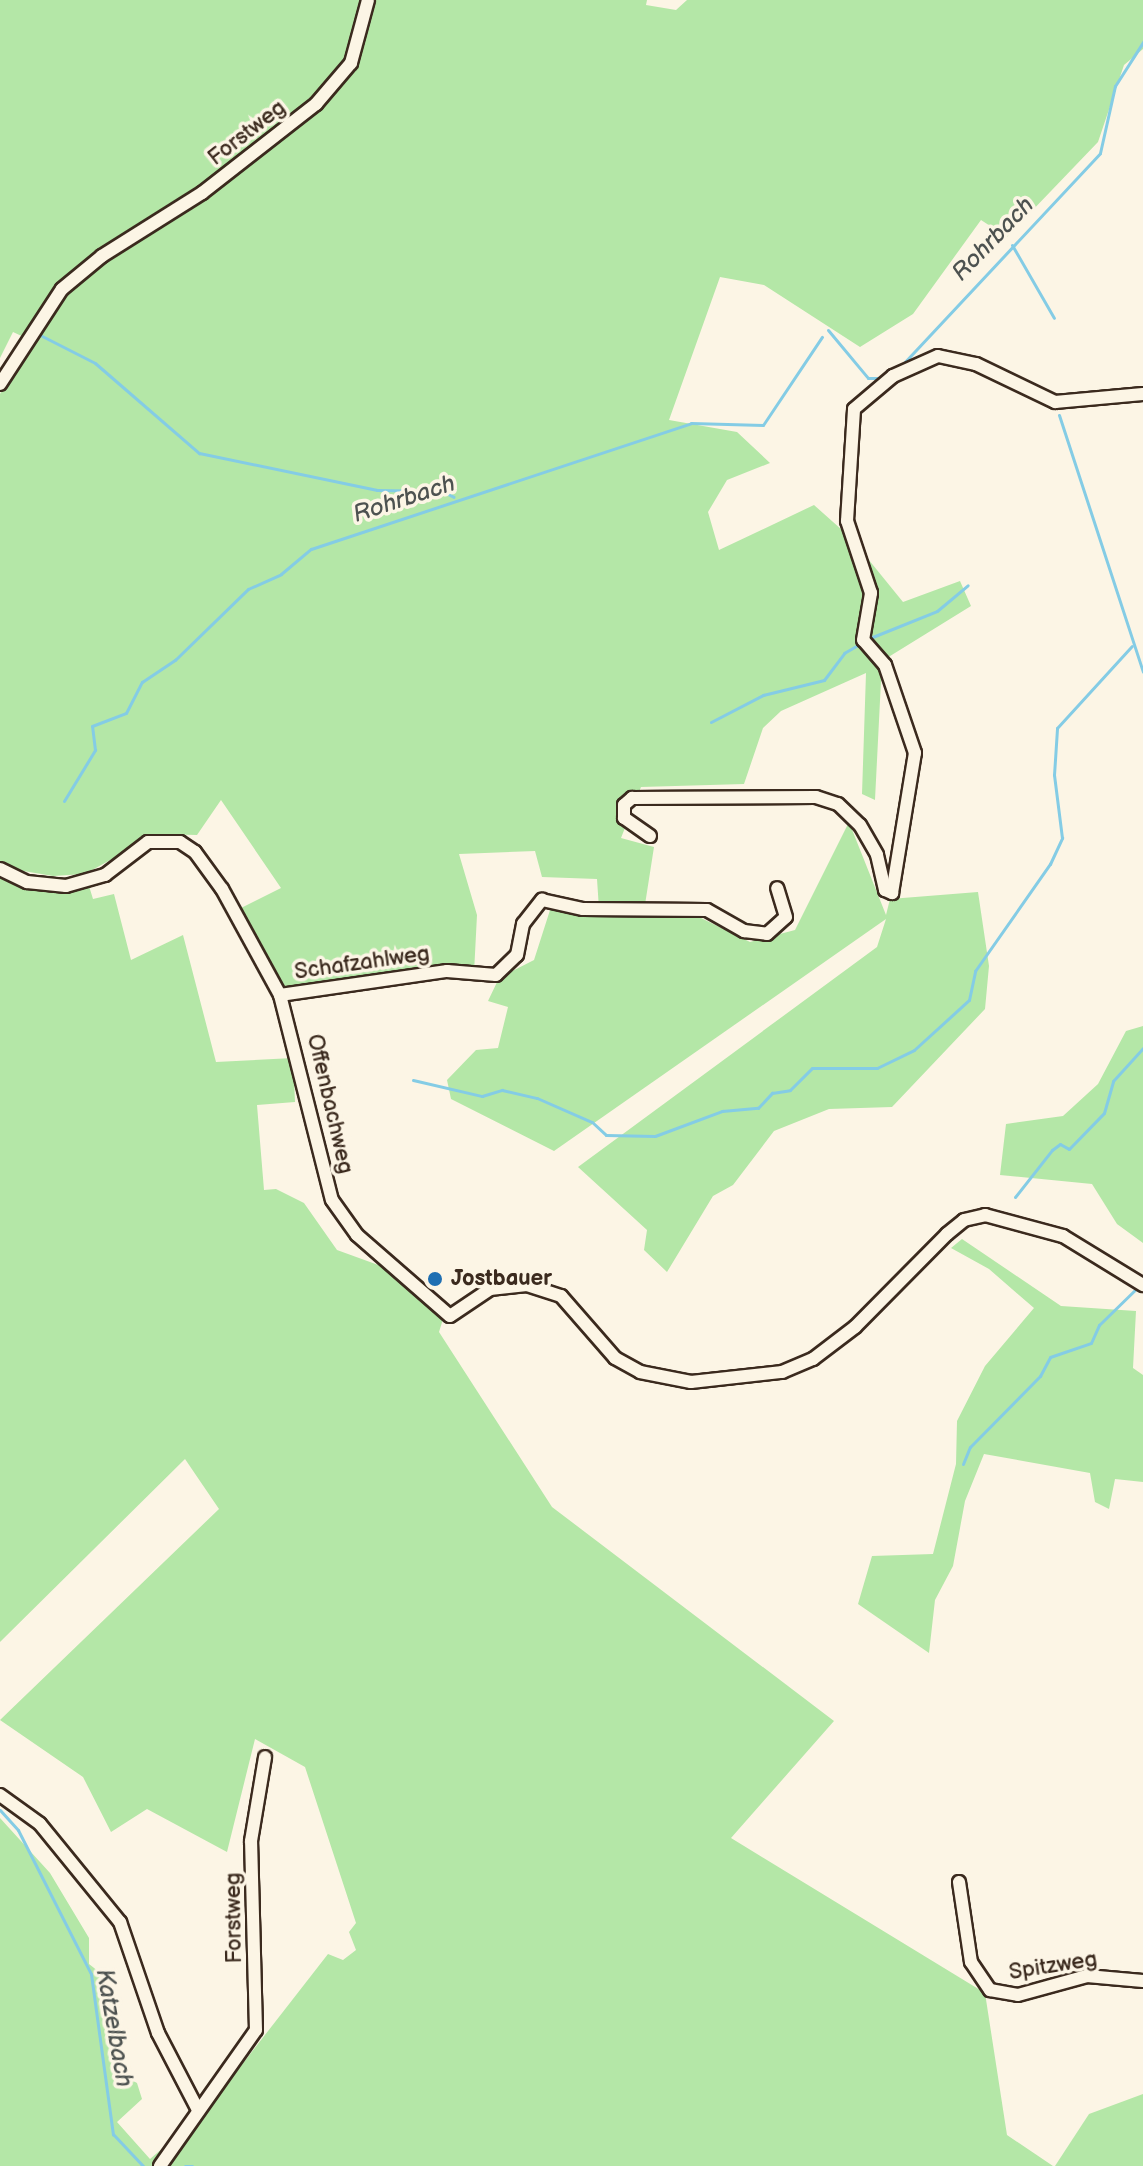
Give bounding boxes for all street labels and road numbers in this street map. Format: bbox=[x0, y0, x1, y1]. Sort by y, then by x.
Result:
street label: Forstweg bbox=[203, 95, 291, 171]
street label: Schafzahlweg bbox=[293, 940, 431, 986]
street label: Offenbachweg bbox=[301, 1032, 359, 1176]
street label: Forstweg bbox=[220, 1872, 248, 1964]
street label: Spitzweg bbox=[1007, 1946, 1099, 1986]

